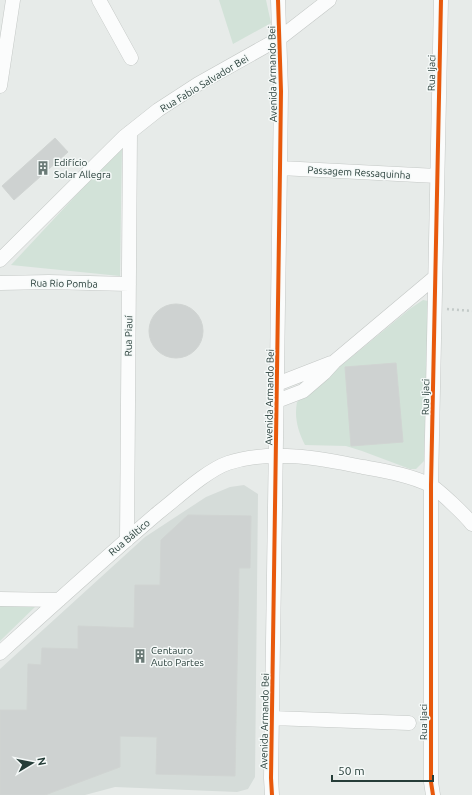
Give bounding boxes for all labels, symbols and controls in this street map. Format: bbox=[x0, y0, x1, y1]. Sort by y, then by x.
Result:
street label: Avenida Armando Bei bbox=[266, 26, 279, 122]
street label: Rua Fabio Salvador Bei bbox=[158, 53, 250, 114]
street label: Rua Ijaci bbox=[426, 55, 437, 91]
place label: Edifício Solar Allegra bbox=[54, 157, 111, 180]
building icon: Edifício Solar Allegra bbox=[35, 160, 51, 176]
street label: Passagem Ressaquinha bbox=[307, 164, 411, 181]
street label: Rua Rio Pomba bbox=[30, 277, 98, 290]
street label: Rua Piauí bbox=[123, 315, 134, 357]
street label: Avenida Armando Bei bbox=[263, 349, 276, 445]
street label: Rua Ijaci bbox=[420, 379, 431, 415]
street label: Rua Báltico bbox=[107, 517, 152, 558]
place label: Centauro Auto Partes bbox=[151, 645, 204, 668]
building icon: Centauro Auto Partes bbox=[132, 648, 148, 664]
street label: Avenida Armando Bei bbox=[258, 673, 271, 769]
street label: Rua Ijaci bbox=[418, 704, 429, 740]
north arrow bbox=[12, 743, 52, 783]
text: N bbox=[35, 756, 48, 766]
scale bar bbox=[332, 757, 433, 783]
text: 50 m bbox=[338, 764, 365, 777]

